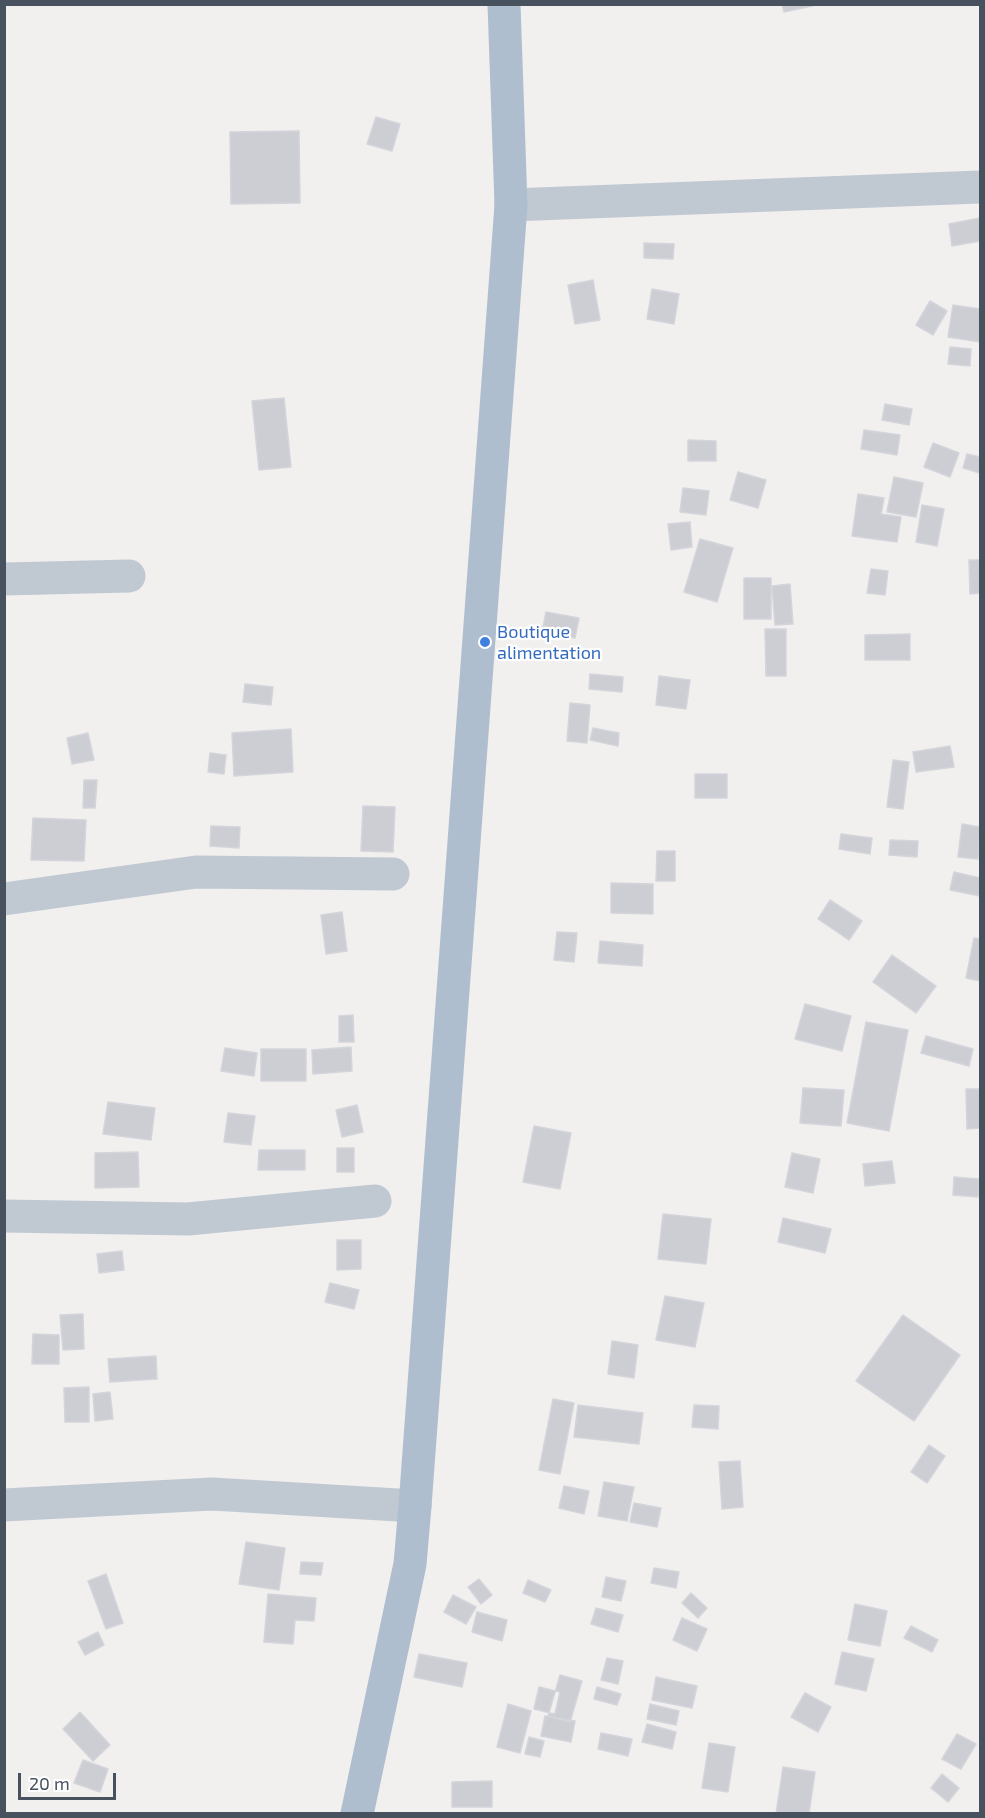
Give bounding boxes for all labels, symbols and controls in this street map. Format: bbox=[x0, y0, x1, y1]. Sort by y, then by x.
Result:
place label: Boutique alimentation bbox=[497, 621, 601, 664]
marker: Boutique alimentation bbox=[478, 635, 492, 649]
scale bar bbox=[21, 1761, 118, 1799]
text: 20 m bbox=[29, 1772, 70, 1794]

